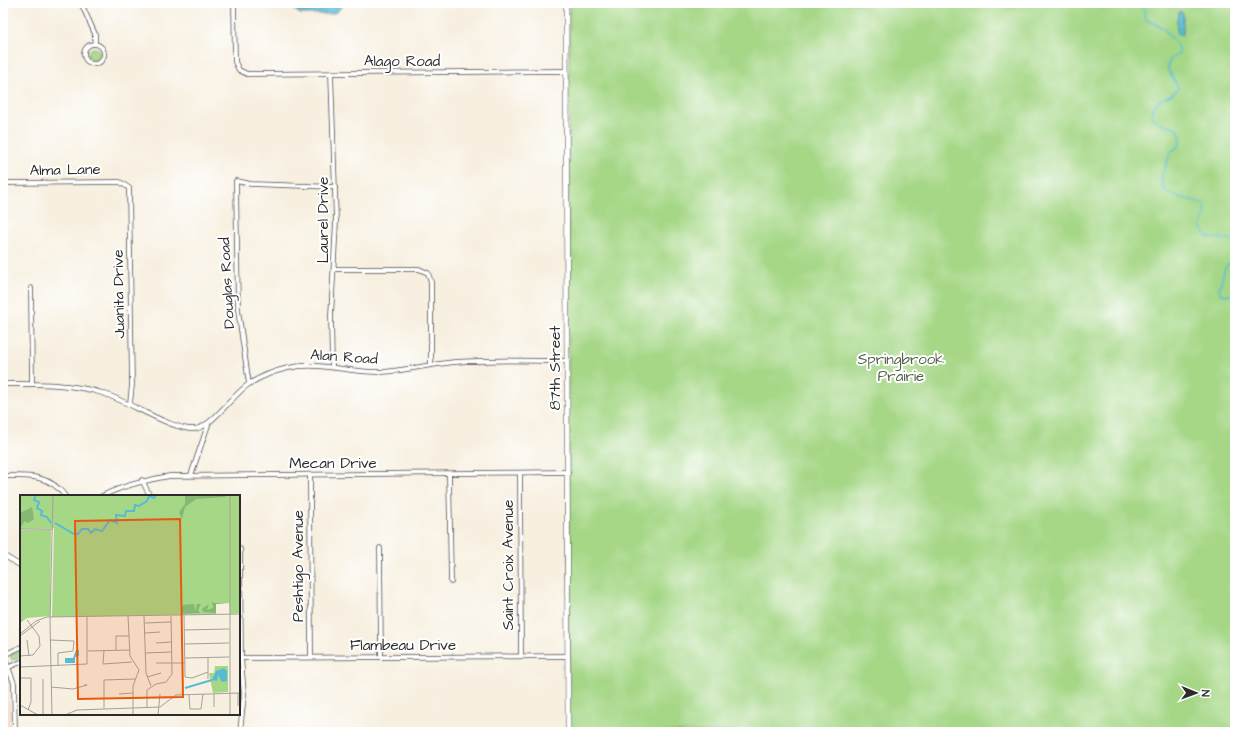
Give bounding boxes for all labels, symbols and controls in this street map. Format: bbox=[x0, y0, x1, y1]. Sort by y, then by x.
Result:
street label: Alago Road bbox=[364, 51, 440, 73]
street label: Alma Lane bbox=[29, 159, 101, 181]
street label: Laurel Drive bbox=[313, 177, 334, 263]
street label: Douglas Road bbox=[214, 236, 241, 329]
street label: Juanita Drive bbox=[108, 249, 130, 339]
street label: 87th Street bbox=[545, 326, 566, 410]
street label: Alan Road bbox=[310, 344, 379, 370]
park label: Springbrook Prairie bbox=[858, 349, 944, 387]
street label: Mecan Drive bbox=[289, 453, 377, 474]
inset map bbox=[20, 495, 240, 715]
street label: Saint Croix Avenue bbox=[498, 500, 519, 630]
street label: Peshtigo Avenue bbox=[288, 510, 310, 622]
street label: Flambeau Drive bbox=[350, 635, 456, 656]
north arrow bbox=[1176, 673, 1216, 713]
text: N bbox=[1198, 690, 1213, 697]

